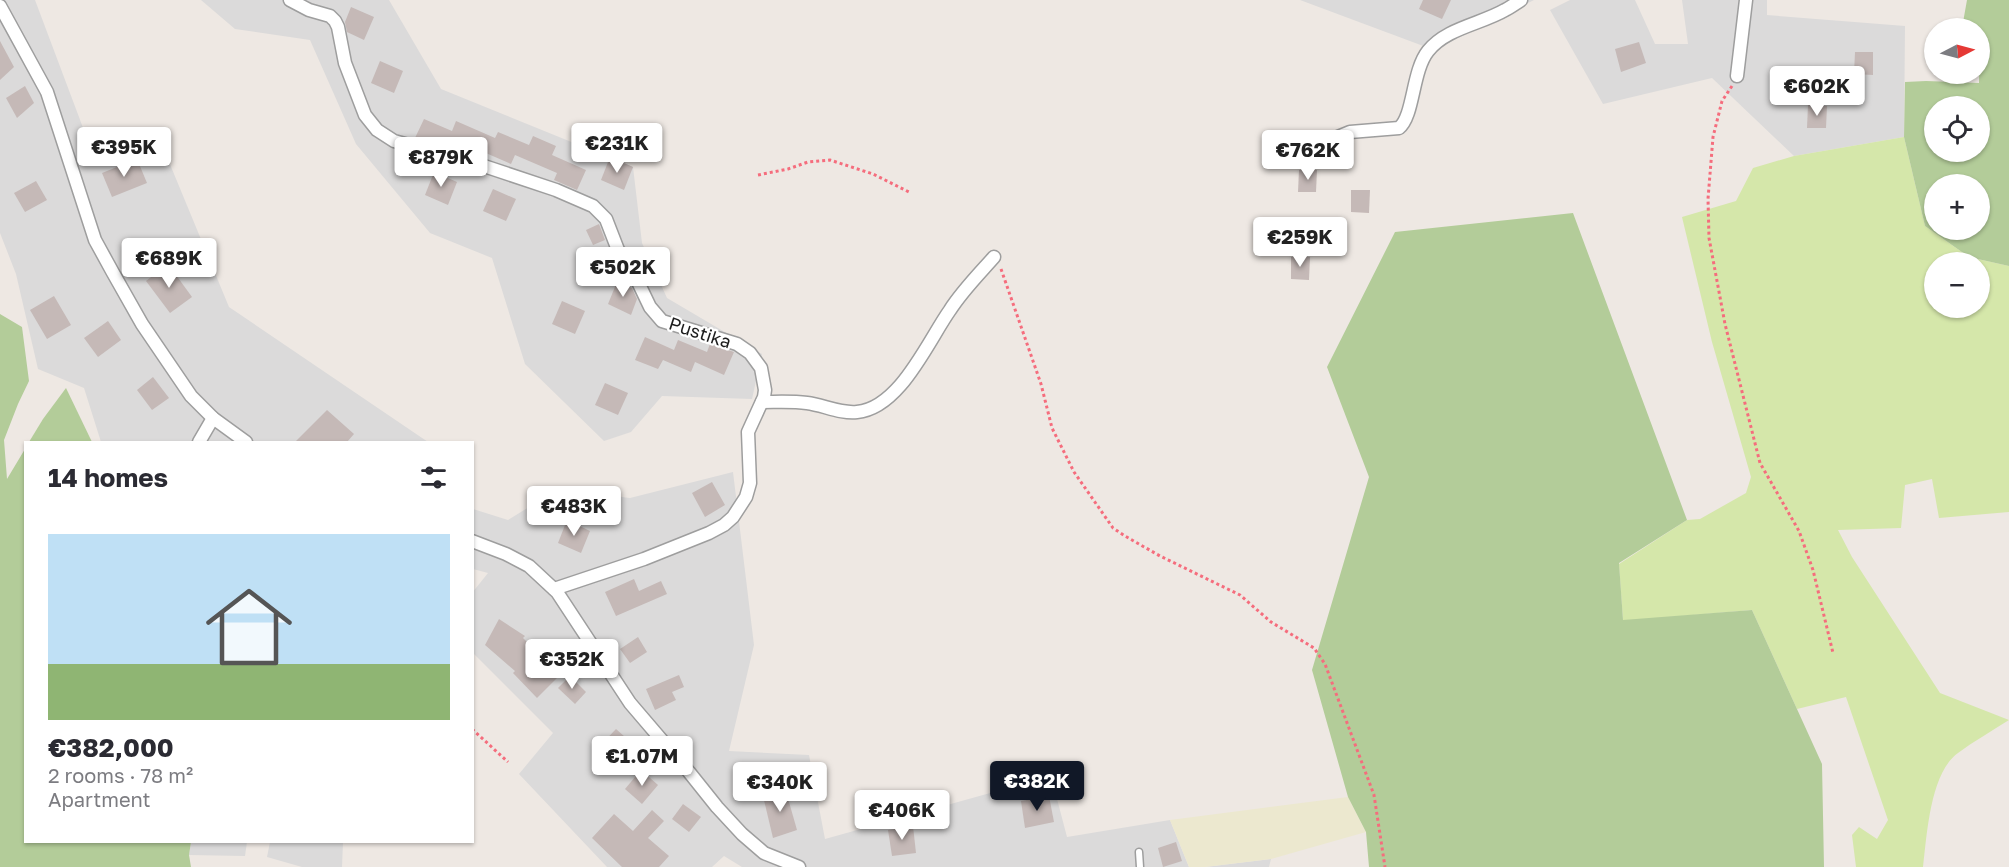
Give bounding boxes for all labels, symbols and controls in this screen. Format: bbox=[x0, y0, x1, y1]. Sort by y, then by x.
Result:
north arrow bbox=[1924, 18, 1990, 84]
map controls bbox=[1924, 18, 1990, 318]
pin: €602K bbox=[1775, 66, 1859, 117]
text: €602K bbox=[1784, 73, 1850, 97]
button: locate bbox=[1924, 96, 1990, 162]
pin: €231K bbox=[575, 123, 659, 174]
pin: €395K bbox=[82, 127, 166, 178]
text: €231K bbox=[585, 130, 649, 154]
pin: €762K bbox=[1266, 130, 1350, 181]
text: €395K bbox=[91, 134, 157, 158]
pin: €879K bbox=[399, 137, 483, 188]
text: €762K bbox=[1276, 137, 1340, 161]
text: €879K bbox=[409, 144, 474, 168]
button: + bbox=[1924, 174, 1990, 240]
pin: €259K bbox=[1258, 217, 1342, 268]
text: €259K bbox=[1267, 224, 1333, 248]
pin: €689K bbox=[127, 238, 211, 289]
text: €689K bbox=[136, 245, 202, 269]
pin: €502K bbox=[581, 247, 665, 298]
button: − bbox=[1924, 252, 1990, 318]
text: €502K bbox=[590, 254, 656, 278]
street label: Pustika bbox=[666, 312, 734, 352]
icon: filters bbox=[417, 461, 450, 494]
text: 14 homes bbox=[48, 462, 168, 493]
pin: €483K bbox=[532, 486, 616, 537]
text: €483K bbox=[541, 493, 607, 517]
icon: home bbox=[195, 573, 303, 681]
pin: €352K bbox=[530, 639, 614, 690]
text: €352K bbox=[539, 646, 605, 670]
text: €382,000 bbox=[48, 732, 174, 763]
pin: €1.07M bbox=[593, 736, 691, 787]
text: €1.07M bbox=[606, 743, 678, 767]
pin: €382K bbox=[995, 761, 1079, 812]
pin: €340K bbox=[738, 762, 822, 813]
text: 2 rooms · 78 m² bbox=[48, 763, 193, 787]
text: €382K bbox=[1004, 768, 1070, 792]
text: €340K bbox=[747, 769, 813, 793]
text: Apartment bbox=[48, 787, 151, 811]
pin: €406K bbox=[860, 790, 944, 841]
text: €406K bbox=[869, 797, 935, 821]

